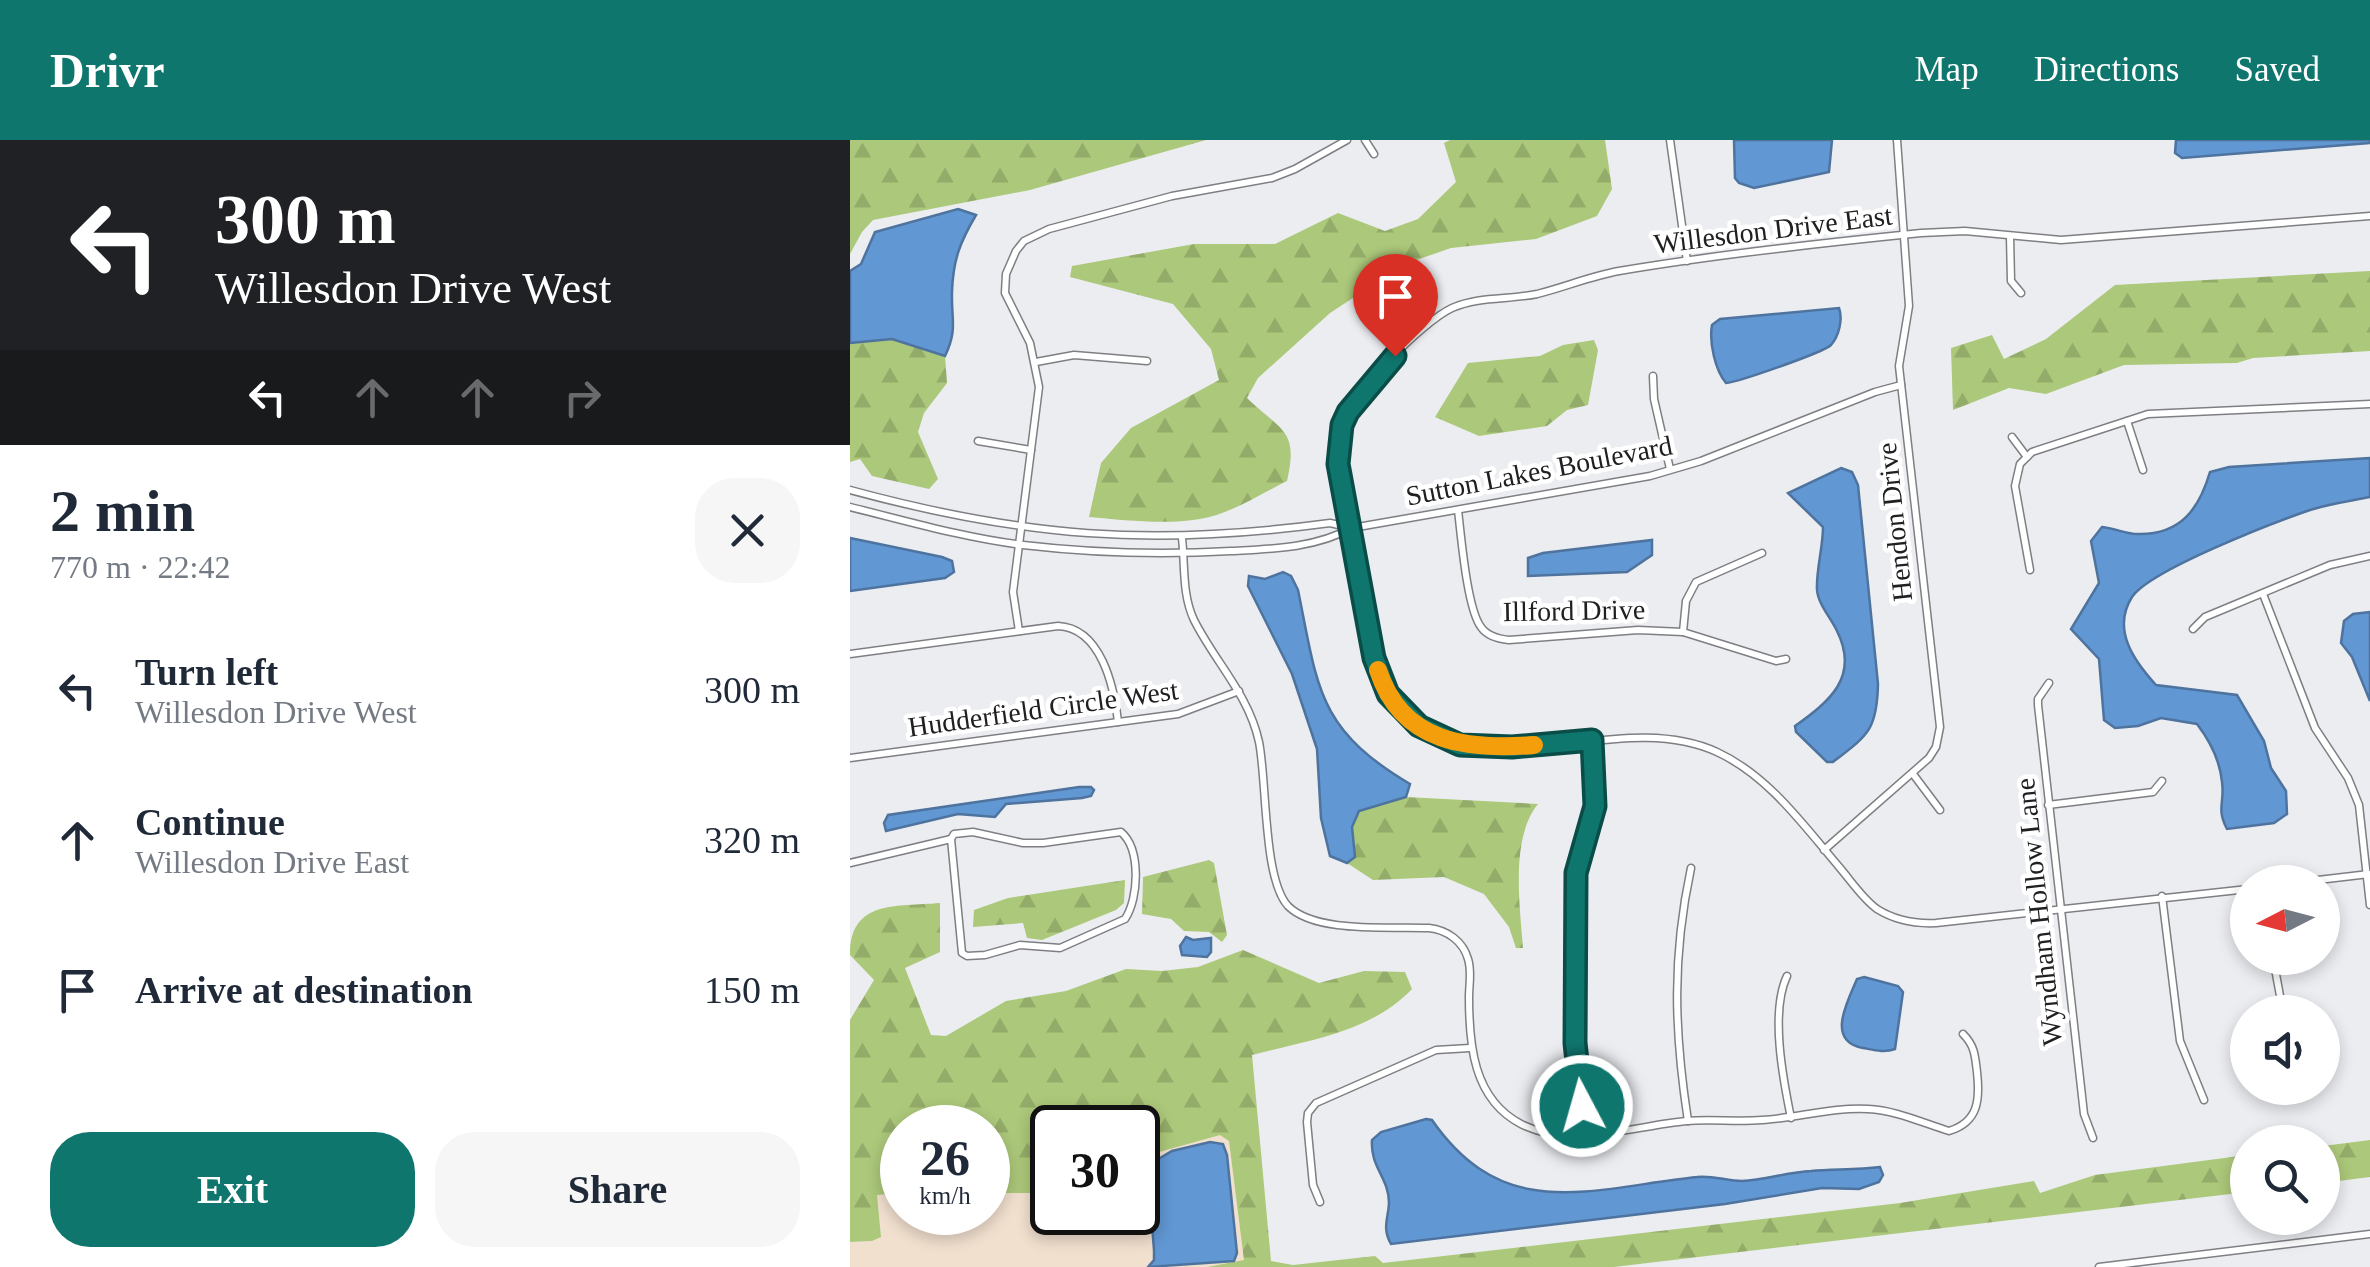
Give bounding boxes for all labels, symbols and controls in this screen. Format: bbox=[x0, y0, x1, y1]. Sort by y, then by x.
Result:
text: Drivr bbox=[50, 44, 165, 97]
text: Map bbox=[1915, 50, 1979, 89]
text: Directions bbox=[2034, 50, 2179, 89]
text: Saved bbox=[2234, 50, 2320, 89]
icon: left bbox=[50, 180, 180, 310]
text: 300 m bbox=[215, 181, 396, 258]
street label: Willesdon Drive East bbox=[1652, 199, 1894, 260]
pin bbox=[1353, 254, 1438, 357]
text: Willesdon Drive West bbox=[215, 263, 611, 313]
icon: arrive bbox=[1368, 269, 1423, 324]
icon: left bbox=[240, 370, 295, 425]
icon: ahead bbox=[345, 370, 400, 425]
icon: ahead bbox=[450, 370, 505, 425]
icon: right bbox=[555, 370, 610, 425]
street label: Sutton Lakes Boulevard bbox=[1403, 429, 1675, 512]
street label: Hendon Drive bbox=[1871, 441, 1918, 603]
text: 2 min bbox=[50, 478, 195, 544]
button: close bbox=[695, 478, 800, 583]
text: 770 m · 22:42 bbox=[50, 549, 230, 585]
street label: Illford Drive bbox=[1503, 594, 1645, 627]
text: Turn left bbox=[135, 651, 278, 693]
icon: left bbox=[50, 663, 105, 718]
text: 300 m bbox=[704, 669, 800, 711]
street label: Hudderfield Circle West bbox=[906, 674, 1180, 743]
text: Willesdon Drive West bbox=[135, 694, 417, 730]
street label: Wyndham Hollow Lane bbox=[2009, 777, 2068, 1047]
text: Continue bbox=[135, 801, 285, 843]
icon: ahead bbox=[50, 813, 105, 868]
text: 320 m bbox=[704, 819, 800, 861]
text: Willesdon Drive East bbox=[135, 844, 409, 880]
north arrow bbox=[2230, 865, 2340, 975]
map controls bbox=[2230, 865, 2340, 1235]
icon: arrive bbox=[50, 963, 105, 1018]
text: Arrive at destination bbox=[135, 969, 473, 1011]
text: 150 m bbox=[704, 969, 800, 1011]
button: sound bbox=[2230, 995, 2340, 1105]
position arrow bbox=[1530, 1054, 1634, 1158]
speed limit sign: 30 bbox=[1030, 1105, 1160, 1235]
button: search bbox=[2230, 1125, 2340, 1235]
text: 26 bbox=[920, 1130, 970, 1186]
button: Exit bbox=[50, 1132, 415, 1247]
button: Share bbox=[435, 1132, 800, 1247]
text: km/h bbox=[919, 1182, 971, 1209]

